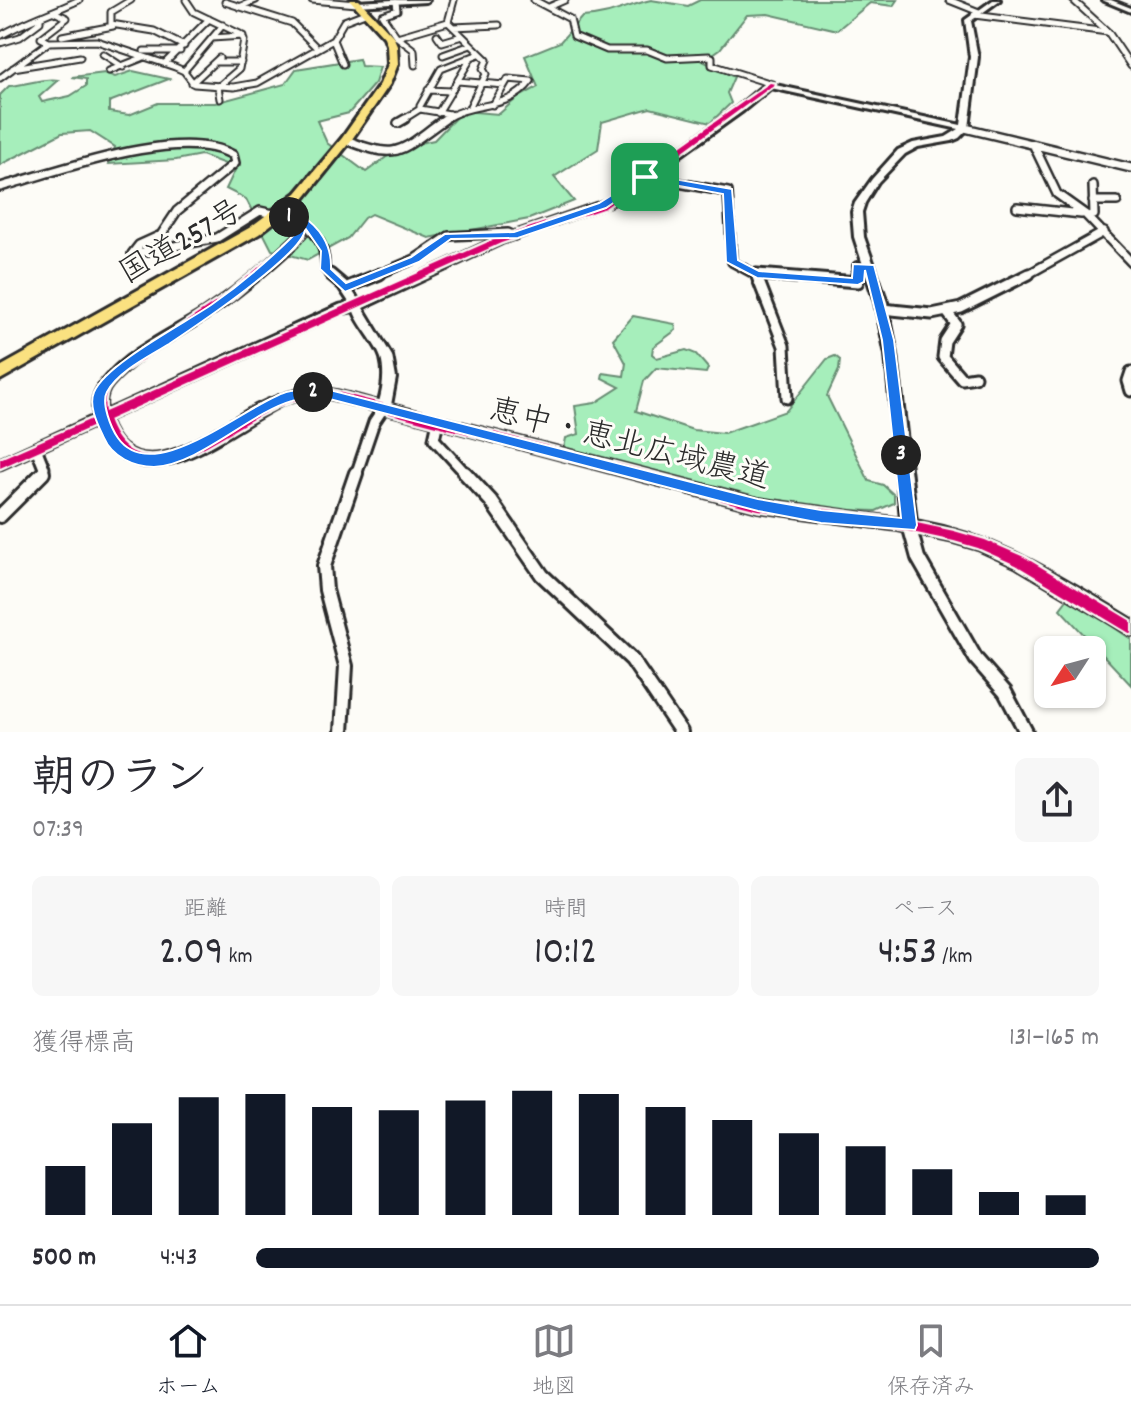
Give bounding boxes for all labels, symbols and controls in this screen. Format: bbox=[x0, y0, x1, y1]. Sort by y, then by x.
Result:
pin bbox=[611, 143, 679, 211]
icon: arrive bbox=[623, 155, 667, 199]
street label: 国道257号 bbox=[112, 190, 253, 299]
pin: 1 bbox=[269, 197, 309, 237]
text: 1 bbox=[287, 201, 291, 232]
pin: 2 bbox=[293, 372, 333, 412]
text: 2 bbox=[308, 376, 318, 407]
street label: 恵中・恵北広域農道 bbox=[483, 390, 774, 504]
pin: 3 bbox=[881, 435, 921, 475]
text: 3 bbox=[896, 439, 906, 470]
north arrow bbox=[1034, 636, 1106, 708]
map controls bbox=[1034, 636, 1106, 708]
text: 朝のラン bbox=[32, 750, 208, 813]
button: share bbox=[1015, 758, 1099, 842]
text: 07:39 bbox=[32, 812, 84, 849]
text: 距離 bbox=[184, 895, 228, 926]
text: 時間 bbox=[543, 895, 588, 926]
text: ペース bbox=[893, 895, 958, 926]
text: 2.09 bbox=[159, 926, 223, 983]
text: 10:12 bbox=[534, 926, 597, 983]
text: 4:53 bbox=[878, 926, 937, 983]
text: km bbox=[223, 942, 253, 973]
text: /km bbox=[937, 942, 973, 973]
text: 131–165 m bbox=[1009, 1020, 1099, 1057]
text: 獲得標高 bbox=[32, 1026, 136, 1063]
text: 500 m bbox=[32, 1240, 96, 1277]
text: 4:43 bbox=[160, 1240, 197, 1277]
tab: ホーム bbox=[156, 1319, 221, 1404]
tab: 地図 bbox=[532, 1319, 576, 1404]
tab: 保存済み bbox=[887, 1319, 975, 1404]

